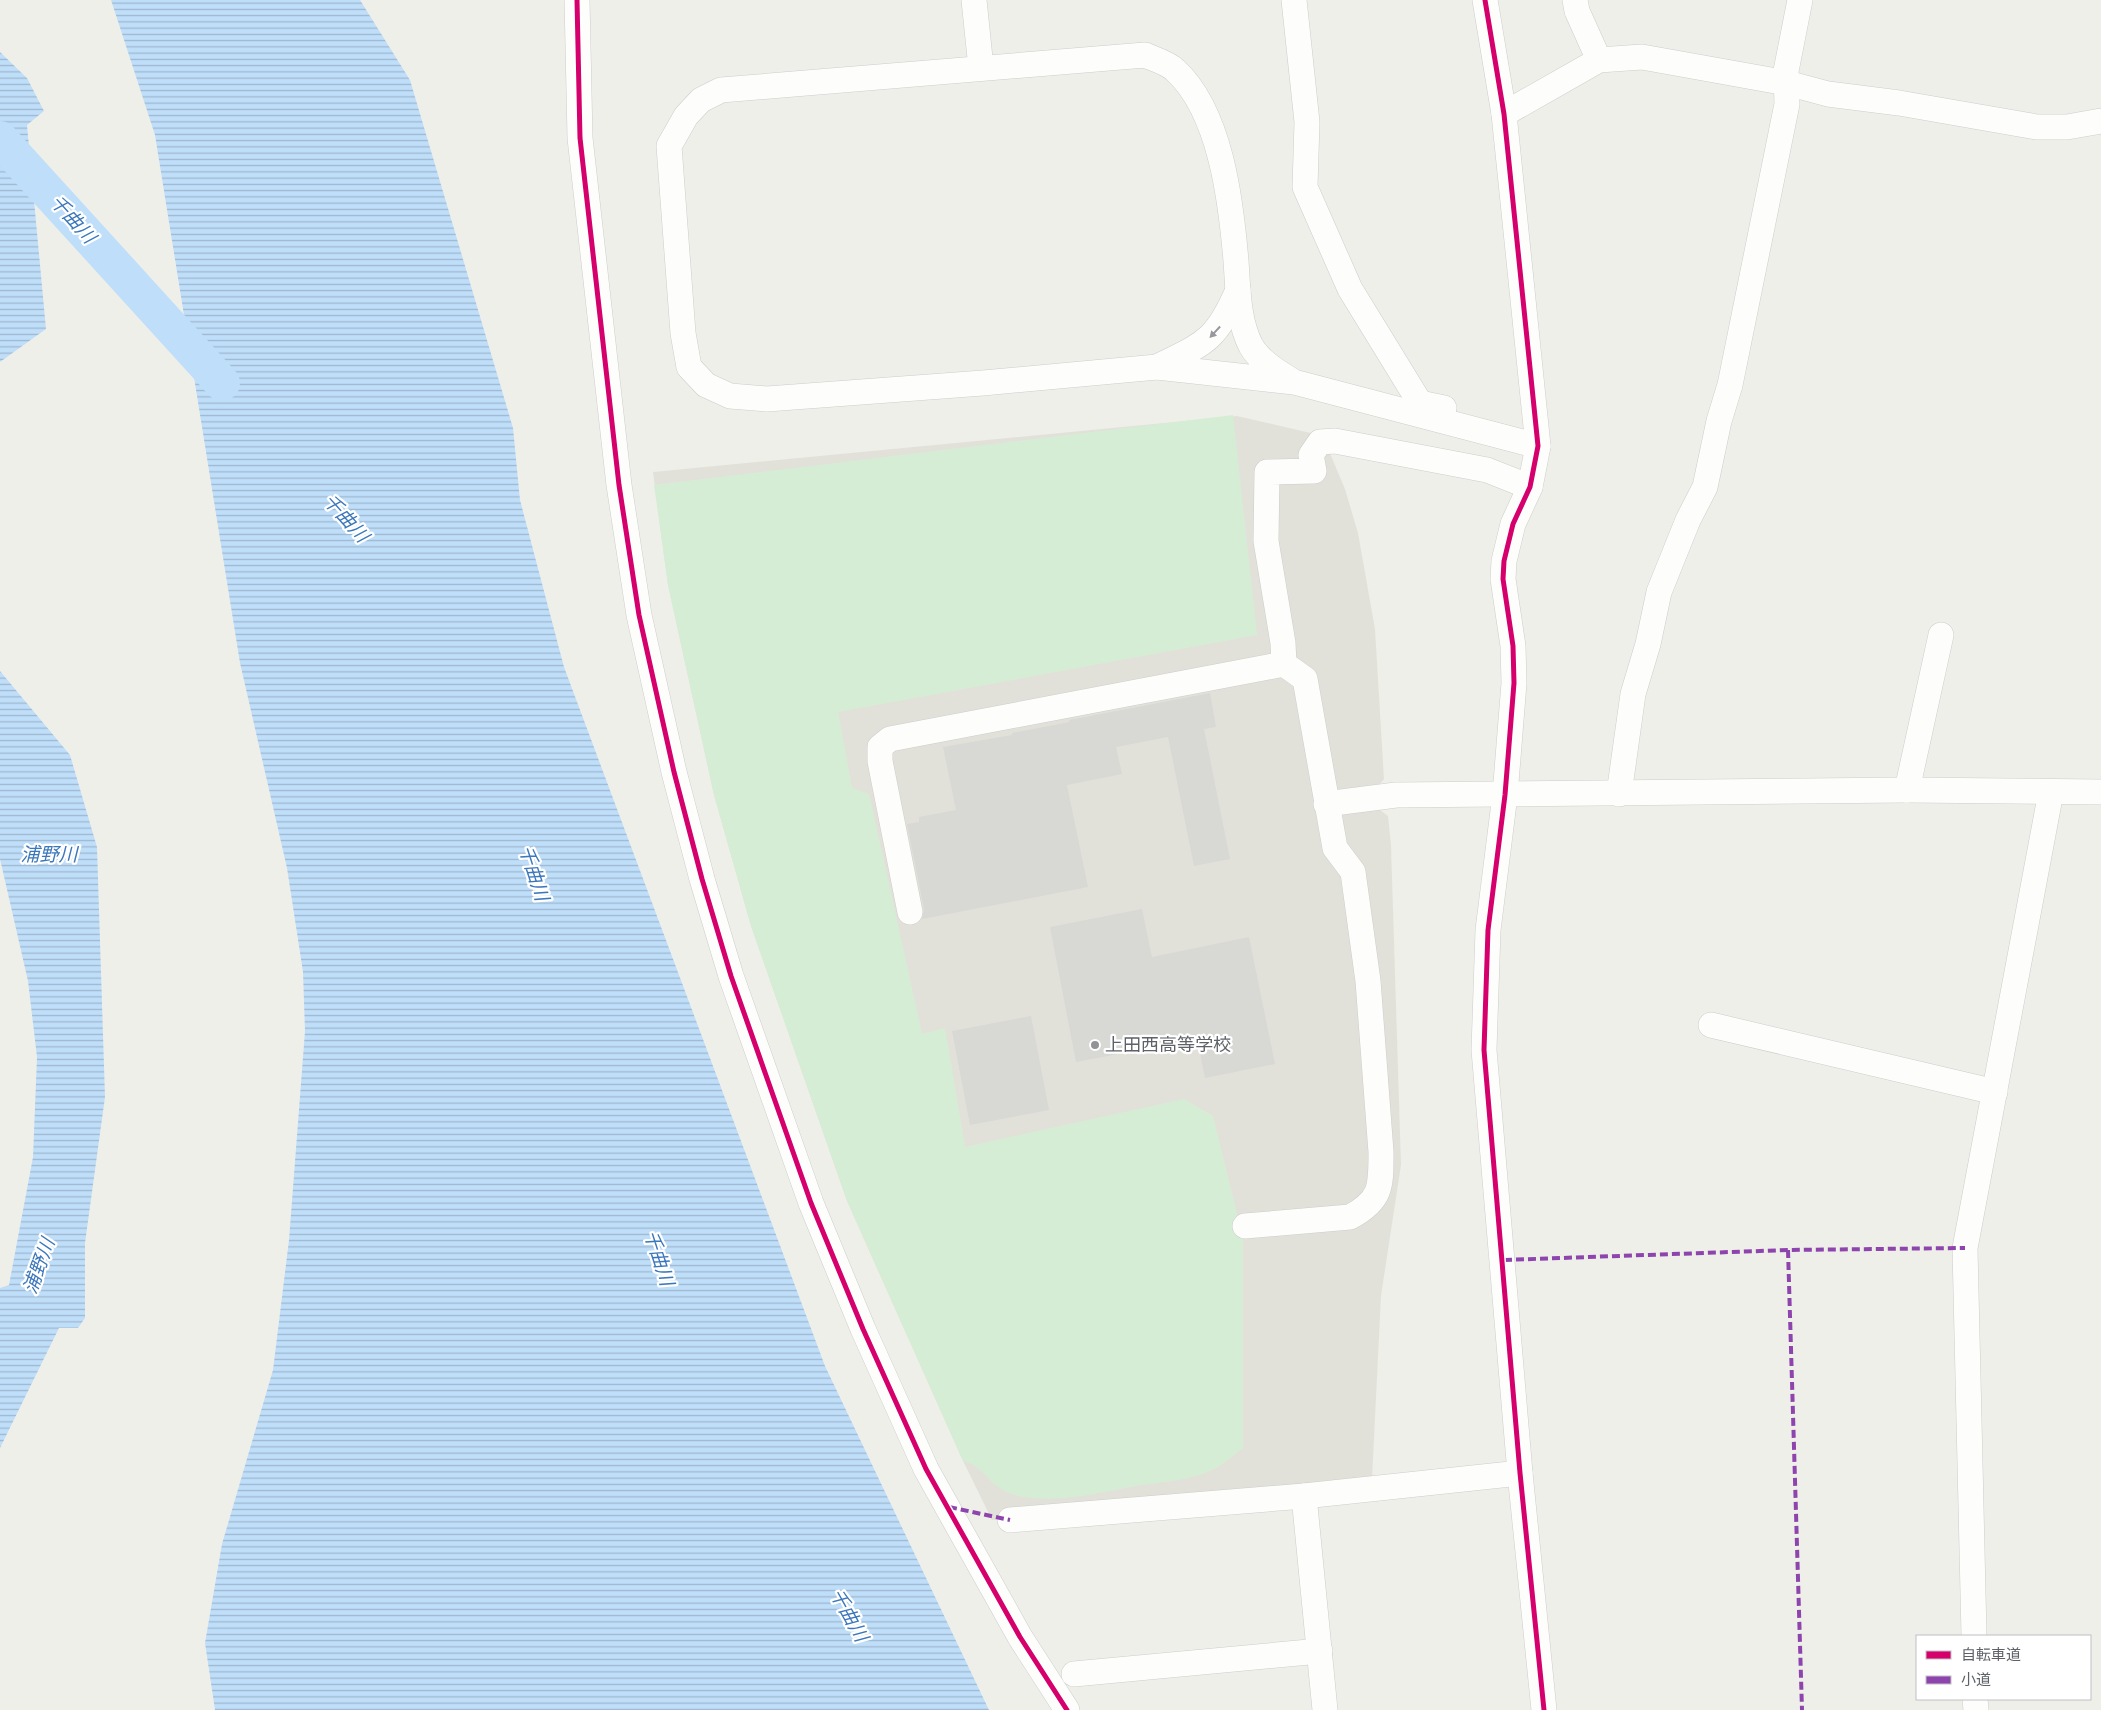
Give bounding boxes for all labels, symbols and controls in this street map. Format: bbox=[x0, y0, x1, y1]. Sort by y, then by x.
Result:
water label: 千曲川 bbox=[45, 190, 102, 249]
one-way arrow bbox=[1209, 325, 1221, 337]
water label: 千曲川 bbox=[318, 489, 375, 548]
water label: 千曲川 bbox=[514, 842, 554, 906]
water label: 浦野川 bbox=[20, 843, 79, 866]
place label: 上田西高等学校 bbox=[1105, 1034, 1231, 1056]
marker: 上田西高等学校 bbox=[1089, 1039, 1101, 1051]
water label: 千曲川 bbox=[639, 1227, 679, 1291]
water label: 浦野川 bbox=[18, 1233, 60, 1297]
water label: 千曲川 bbox=[825, 1584, 874, 1647]
legend bbox=[1916, 1635, 2091, 1700]
text: 自転車道 bbox=[1961, 1646, 2021, 1664]
text: 小道 bbox=[1961, 1671, 1991, 1689]

